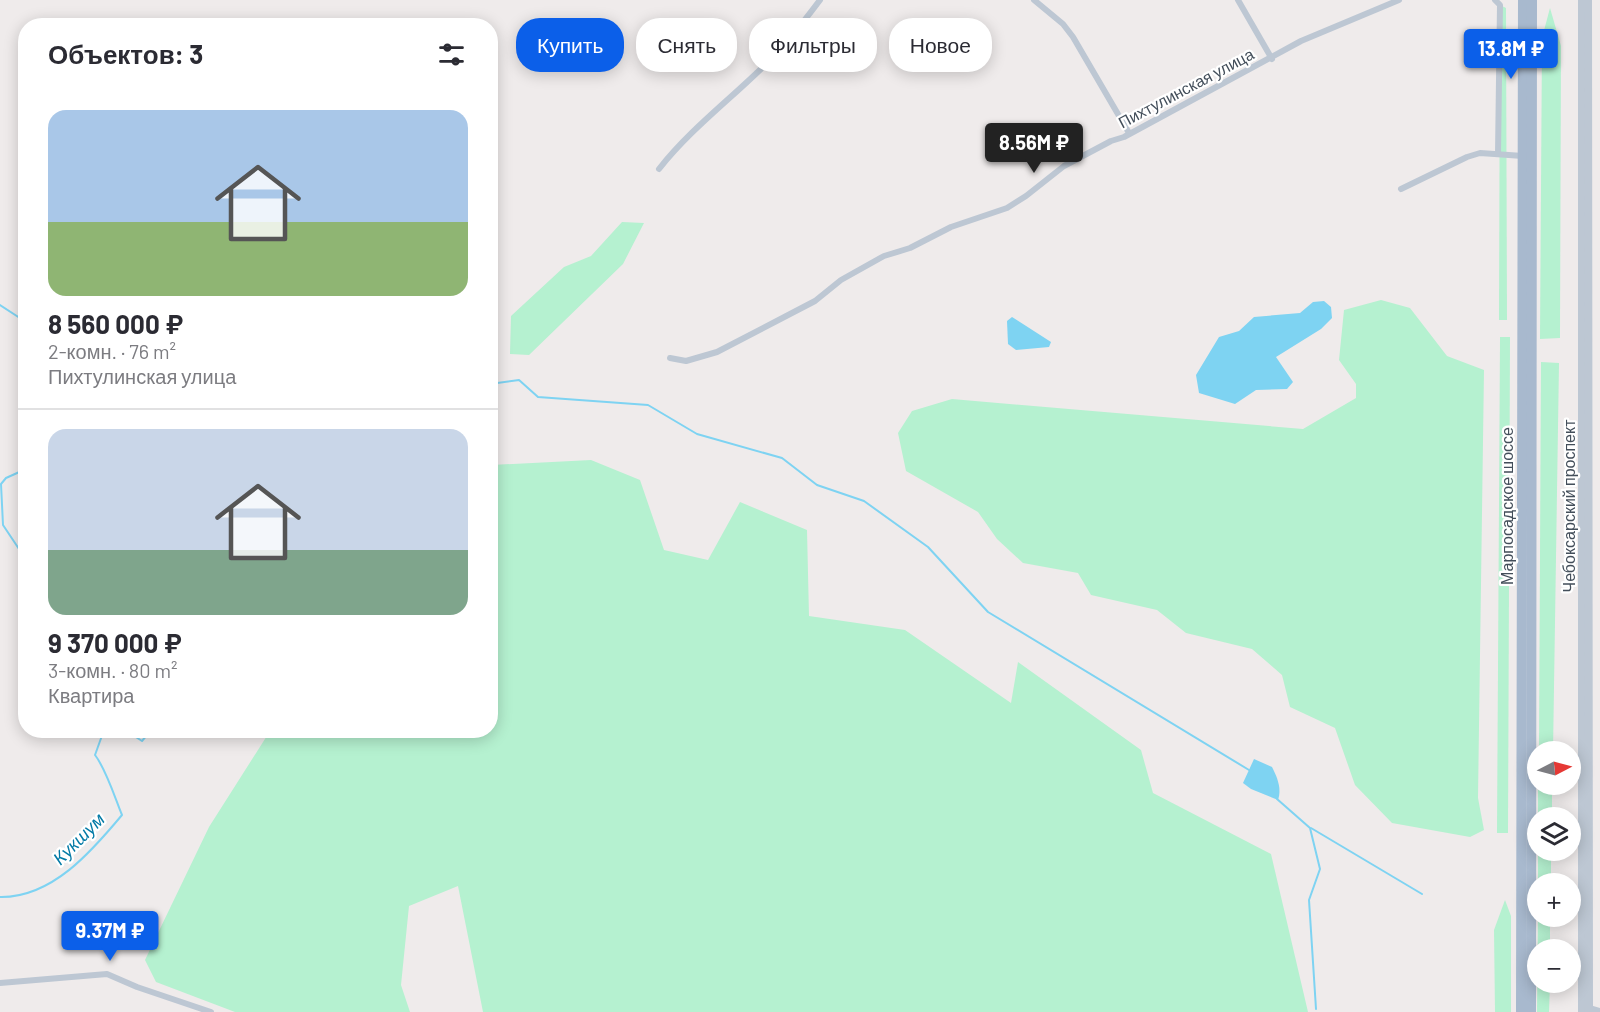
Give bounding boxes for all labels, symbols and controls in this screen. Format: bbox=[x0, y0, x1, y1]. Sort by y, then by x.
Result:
chip: Купить bbox=[516, 18, 624, 72]
chip: Снять bbox=[636, 18, 737, 72]
chip: Фильтры bbox=[749, 18, 877, 72]
chip: Новое bbox=[889, 18, 992, 72]
pin: 13.8M ₽ bbox=[1456, 29, 1566, 80]
text: 13.8M ₽ bbox=[1478, 36, 1544, 60]
text: Объектов: 3 bbox=[48, 38, 203, 69]
icon: filters bbox=[435, 38, 468, 71]
street label: Пихтулинская улица bbox=[1115, 44, 1257, 131]
pin: 8.56M ₽ bbox=[979, 123, 1089, 174]
text: 8.56M ₽ bbox=[999, 130, 1069, 154]
icon: home bbox=[204, 149, 312, 257]
text: 8 560 000 ₽ bbox=[48, 308, 183, 339]
text: 2-комн. · 76 m² bbox=[48, 339, 176, 363]
text: Пихтулинская улица bbox=[48, 364, 236, 388]
street label: Чебоксарский проспект bbox=[1559, 419, 1578, 593]
street label: Марпосадское шоссе bbox=[1497, 427, 1516, 585]
icon: home bbox=[204, 468, 312, 576]
text: 9 370 000 ₽ bbox=[48, 627, 182, 658]
text: 3-комн. · 80 m² bbox=[48, 658, 178, 682]
text: Квартира bbox=[48, 683, 134, 707]
north arrow bbox=[1527, 741, 1581, 795]
map controls bbox=[1527, 741, 1581, 993]
button: layers bbox=[1527, 807, 1581, 861]
water label: Кукшум bbox=[48, 808, 109, 869]
button: + bbox=[1527, 873, 1581, 927]
pin: 9.37M ₽ bbox=[55, 911, 165, 962]
text: 9.37M ₽ bbox=[75, 918, 145, 942]
button: − bbox=[1527, 939, 1581, 993]

